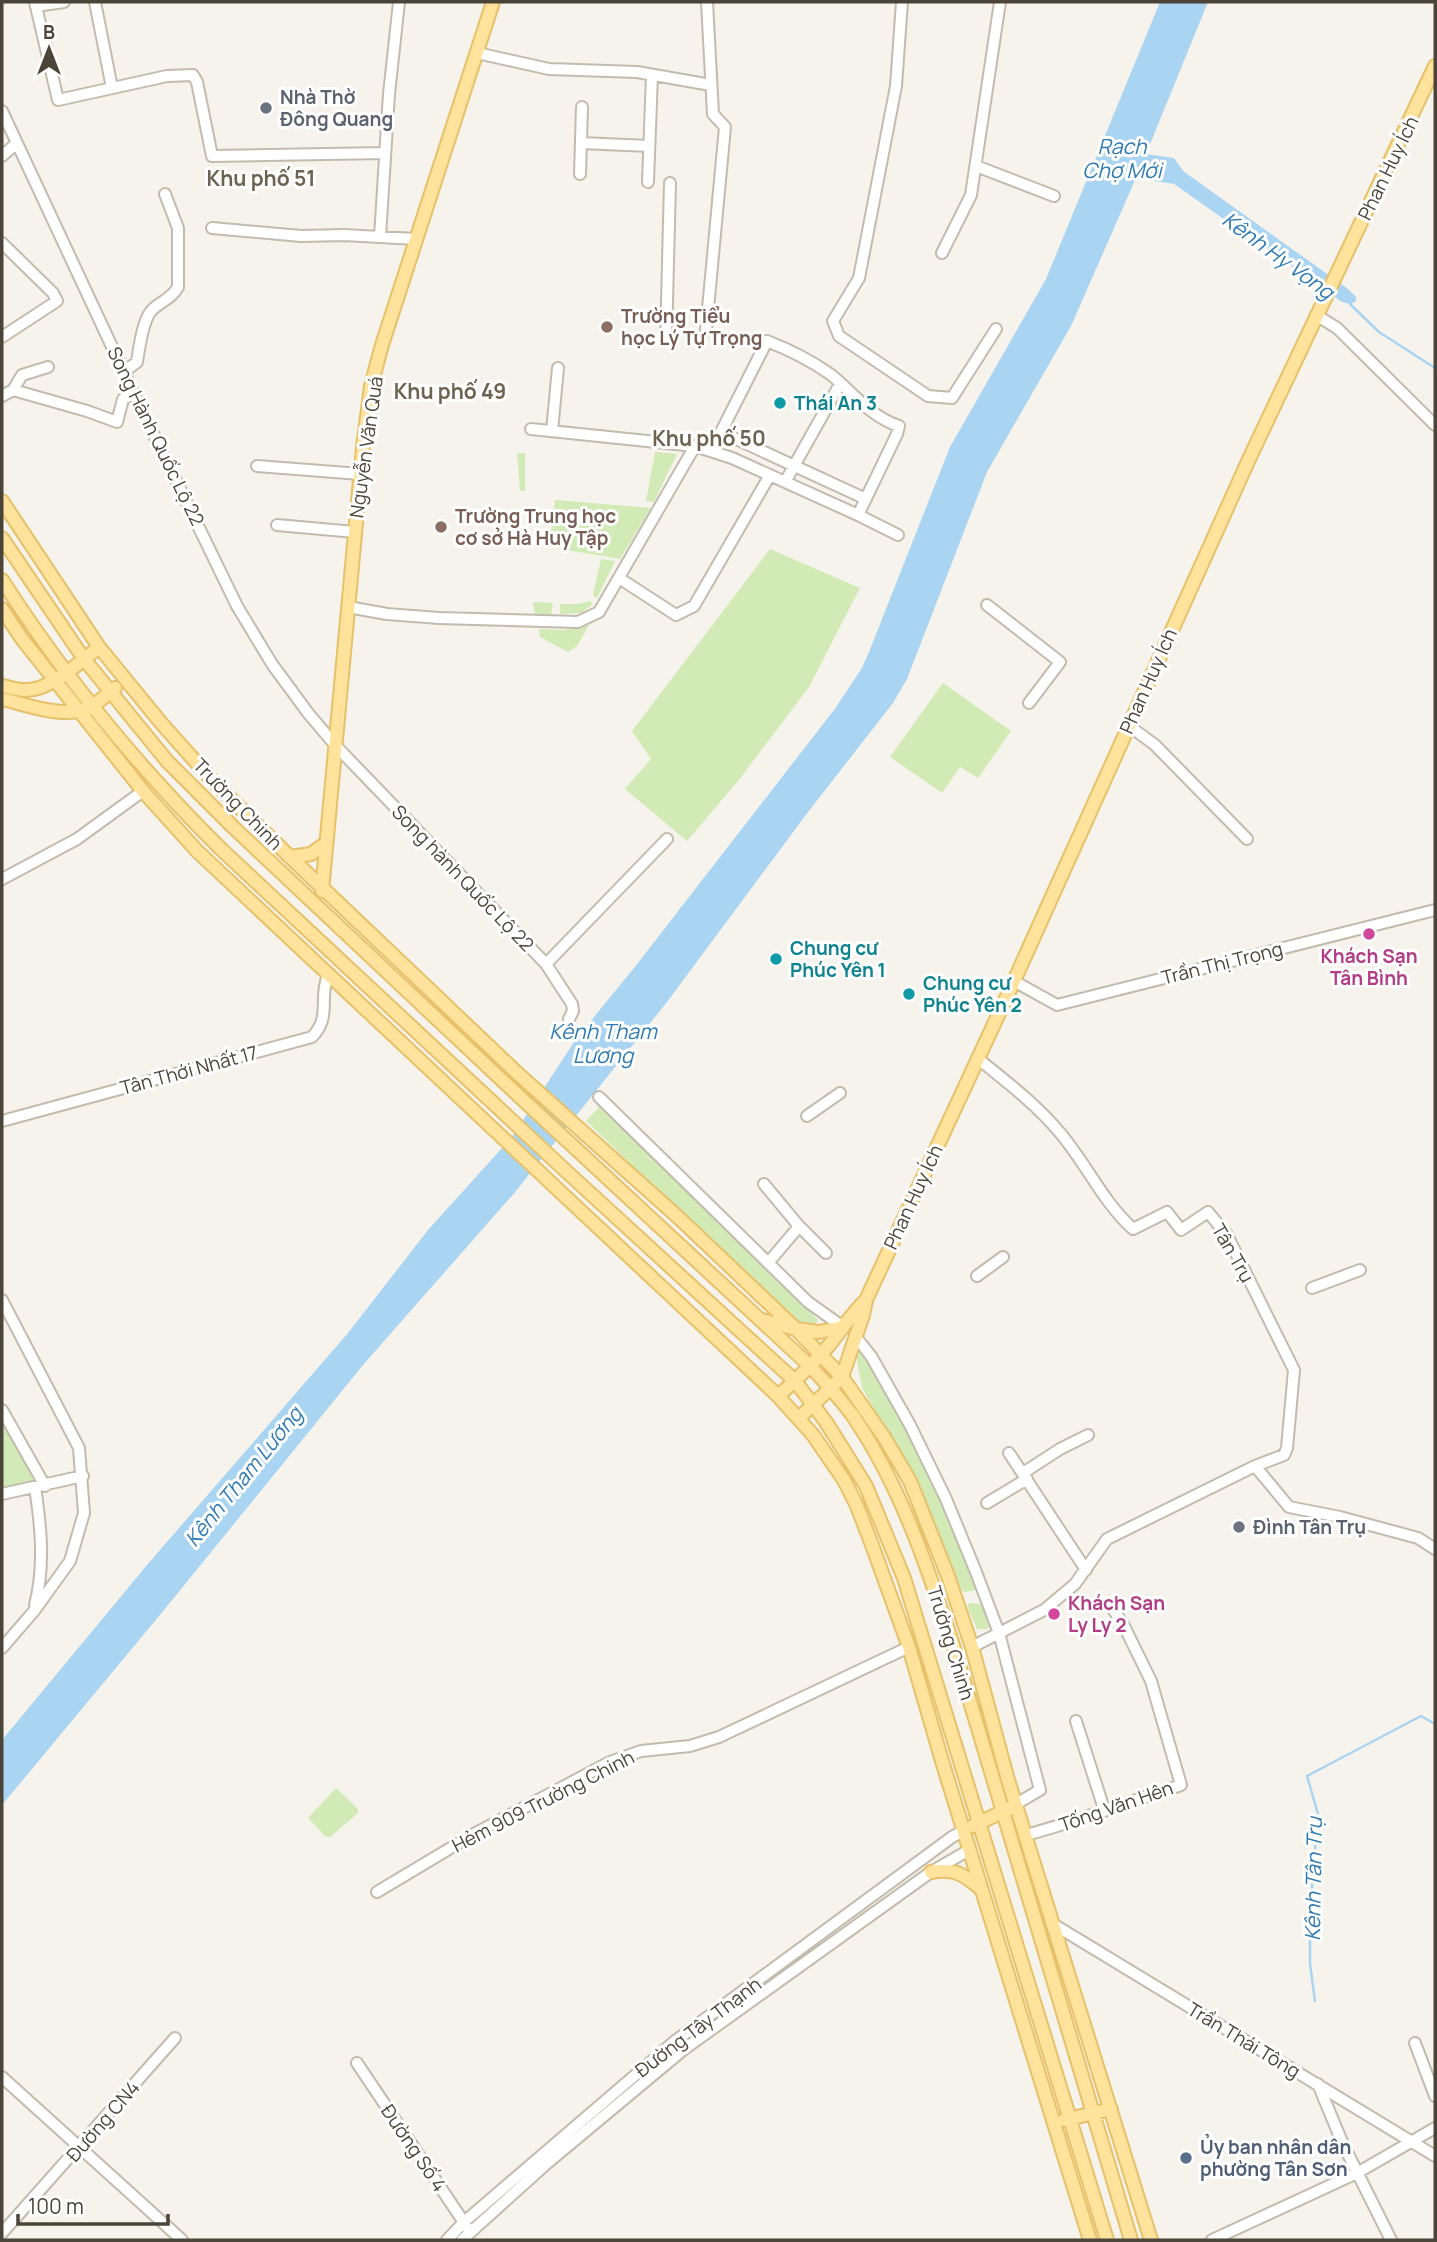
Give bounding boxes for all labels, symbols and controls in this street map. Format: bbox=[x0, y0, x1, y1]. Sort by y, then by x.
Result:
north arrow bbox=[14, 14, 84, 84]
text: B bbox=[43, 19, 55, 45]
place label: Nhà Thờ Đông Quang bbox=[280, 84, 393, 132]
marker: Nhà Thờ Đông Quang bbox=[258, 100, 274, 116]
street label: Phan Huy Ích bbox=[1352, 112, 1424, 224]
water label: Rạch Chợ Mới bbox=[1082, 132, 1165, 184]
district label: Khu phố 51 bbox=[207, 164, 315, 192]
water label: Kênh Hy Vọng bbox=[1217, 205, 1341, 306]
place label: Trường Tiểu học Lý Tự Trọng bbox=[621, 303, 763, 351]
marker: Trường Tiểu học Lý Tự Trọng bbox=[599, 319, 615, 335]
street label: Song Hành Quốc Lộ 22 bbox=[101, 342, 211, 530]
street label: Nguyễn Văn Quá bbox=[343, 374, 389, 520]
district label: Khu phố 49 bbox=[394, 377, 506, 405]
place label: Thái An 3 bbox=[794, 390, 877, 416]
marker: Thái An 3 bbox=[772, 395, 788, 411]
district label: Khu phố 50 bbox=[652, 424, 766, 452]
place label: Trường Trung học cơ sở Hà Huy Tập bbox=[455, 503, 616, 551]
marker: Trường Trung học cơ sở Hà Huy Tập bbox=[433, 519, 449, 535]
street label: Phan Huy Ích bbox=[1113, 624, 1183, 738]
street label: Trường Chinh bbox=[188, 752, 288, 856]
street label: Song hành Quốc Lộ 22 bbox=[386, 799, 540, 957]
marker: Khách Sạn Tân Bình bbox=[1361, 926, 1377, 942]
place label: Chung cư Phúc Yên 1 bbox=[790, 935, 886, 983]
street label: Trần Thị Trọng bbox=[1159, 935, 1285, 991]
place label: Khách Sạn Tân Bình bbox=[1320, 943, 1418, 991]
marker: Chung cư Phúc Yên 1 bbox=[768, 951, 784, 967]
place label: Chung cư Phúc Yên 2 bbox=[923, 970, 1022, 1018]
marker: Chung cư Phúc Yên 2 bbox=[901, 986, 917, 1002]
water label: Kênh Tham Lương bbox=[549, 1017, 658, 1069]
street label: Tân Thới Nhất 17 bbox=[117, 1039, 261, 1101]
street label: Phan Huy Ích bbox=[877, 1140, 949, 1254]
street label: Tân Trụ bbox=[1206, 1219, 1260, 1287]
water label: Kênh Tham Lương bbox=[178, 1399, 309, 1552]
place label: Đình Tân Trụ bbox=[1253, 1514, 1366, 1540]
marker: Đình Tân Trụ bbox=[1231, 1519, 1247, 1535]
street label: Trường Chinh bbox=[921, 1583, 981, 1703]
place label: Khách Sạn Ly Ly 2 bbox=[1068, 1590, 1165, 1638]
marker: Khách Sạn Ly Ly 2 bbox=[1046, 1606, 1062, 1622]
street label: Hẻm 909 Trường Chinh bbox=[447, 1744, 639, 1858]
street label: Tống Văn Hên bbox=[1056, 1774, 1176, 1838]
water label: Kênh Tân Trụ bbox=[1298, 1815, 1328, 1941]
street label: Đường Tây Thạnh bbox=[630, 1971, 766, 2083]
street label: Trần Thái Tông bbox=[1183, 1996, 1305, 2084]
street label: Đường CN4 bbox=[61, 2075, 145, 2167]
street label: Đường Số 4 bbox=[375, 2099, 453, 2197]
place label: Ủy ban nhân dân phường Tân Sơn bbox=[1200, 2133, 1351, 2182]
marker: Ủy ban nhân dân phường Tân Sơn bbox=[1178, 2150, 1194, 2166]
scale bar bbox=[18, 2182, 168, 2226]
text: 100 m bbox=[28, 2192, 84, 2220]

